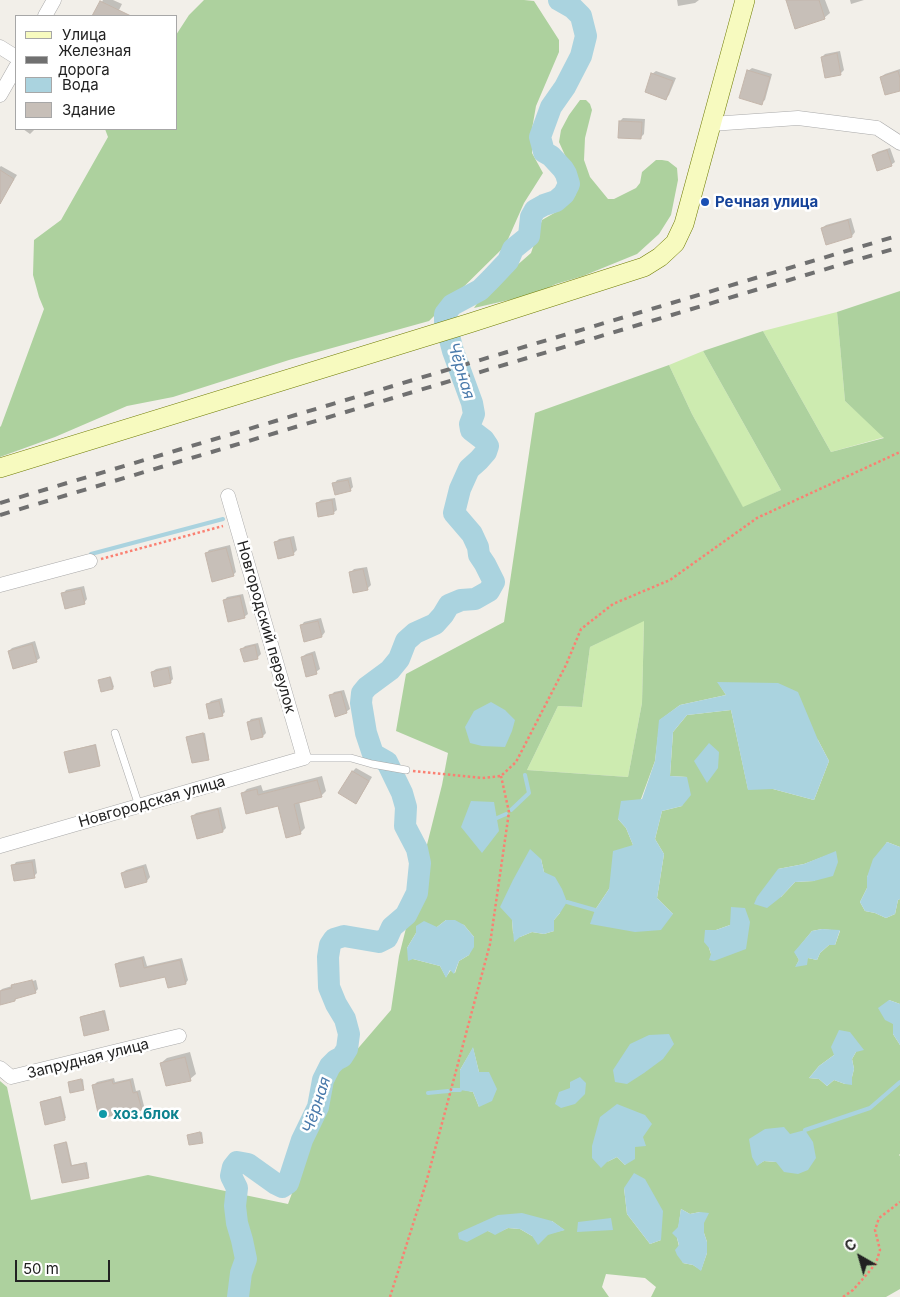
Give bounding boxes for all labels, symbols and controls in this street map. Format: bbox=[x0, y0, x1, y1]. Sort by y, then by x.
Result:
legend bbox=[15, 15, 178, 130]
text: Улица bbox=[62, 25, 106, 44]
text: Железная дорога bbox=[58, 41, 131, 79]
text: Вода bbox=[62, 75, 99, 94]
text: Здание bbox=[62, 100, 116, 119]
place label: Речная улица bbox=[715, 193, 818, 211]
marker: Речная улица bbox=[699, 196, 711, 208]
water label: Чёрная bbox=[443, 340, 479, 402]
street label: Новгородский переулок bbox=[233, 539, 299, 715]
street label: Новгородская улица bbox=[77, 772, 227, 832]
street label: Запрудная улица bbox=[25, 1035, 151, 1083]
water label: Чёрная bbox=[299, 1074, 335, 1136]
place label: хоз.блок bbox=[113, 1105, 179, 1123]
marker: хоз.блок bbox=[97, 1108, 109, 1120]
north arrow bbox=[835, 1232, 885, 1282]
text: С bbox=[841, 1235, 860, 1255]
scale bar bbox=[18, 1250, 112, 1282]
text: 50 m bbox=[23, 1259, 59, 1278]

